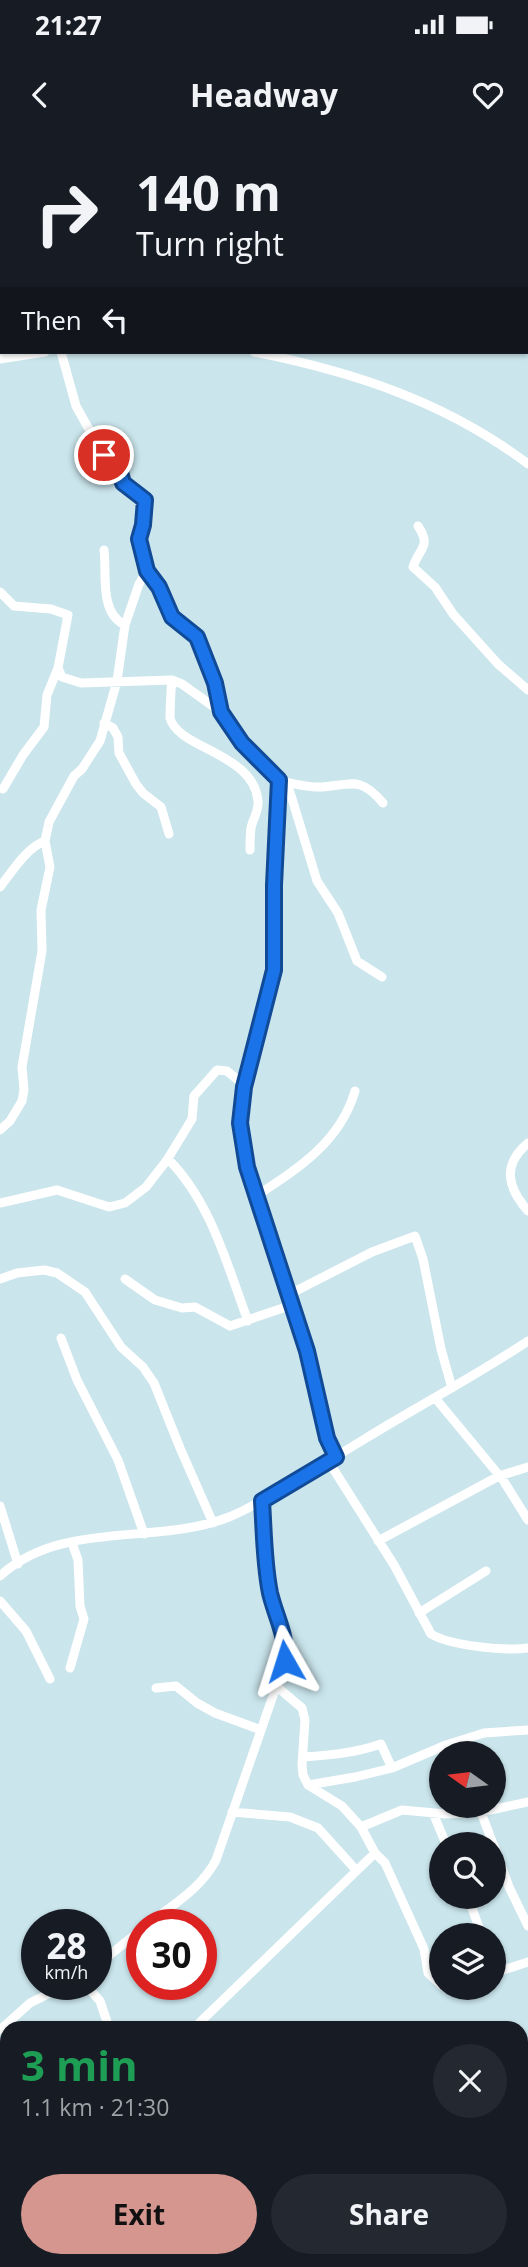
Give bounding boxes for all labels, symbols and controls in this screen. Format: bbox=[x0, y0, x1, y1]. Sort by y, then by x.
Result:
text: 21:27 bbox=[35, 7, 102, 43]
text: Headway bbox=[190, 73, 338, 116]
icon: back bbox=[21, 76, 59, 114]
icon: heart bbox=[469, 76, 507, 114]
text: 140 m bbox=[136, 159, 281, 225]
icon: right bbox=[21, 168, 112, 259]
text: Turn right bbox=[136, 222, 284, 265]
icon: left bbox=[96, 301, 134, 339]
text: Then bbox=[21, 302, 82, 338]
pin bbox=[74, 425, 134, 485]
icon: arrive bbox=[85, 436, 123, 474]
position arrow bbox=[248, 1624, 322, 1698]
north arrow bbox=[429, 1741, 506, 1818]
map controls bbox=[429, 1741, 506, 2000]
button: search bbox=[429, 1832, 506, 1909]
speed limit sign: 30 bbox=[126, 1909, 217, 2000]
text: 28 bbox=[46, 1922, 87, 1969]
button: layers bbox=[429, 1923, 506, 2000]
text: km/h bbox=[45, 1960, 88, 1984]
text: 3 min bbox=[21, 2036, 138, 2093]
button: close bbox=[433, 2044, 507, 2118]
text: 1.1 km · 21:30 bbox=[21, 2091, 169, 2123]
button: Exit bbox=[21, 2174, 257, 2254]
button: Share bbox=[271, 2174, 507, 2254]

